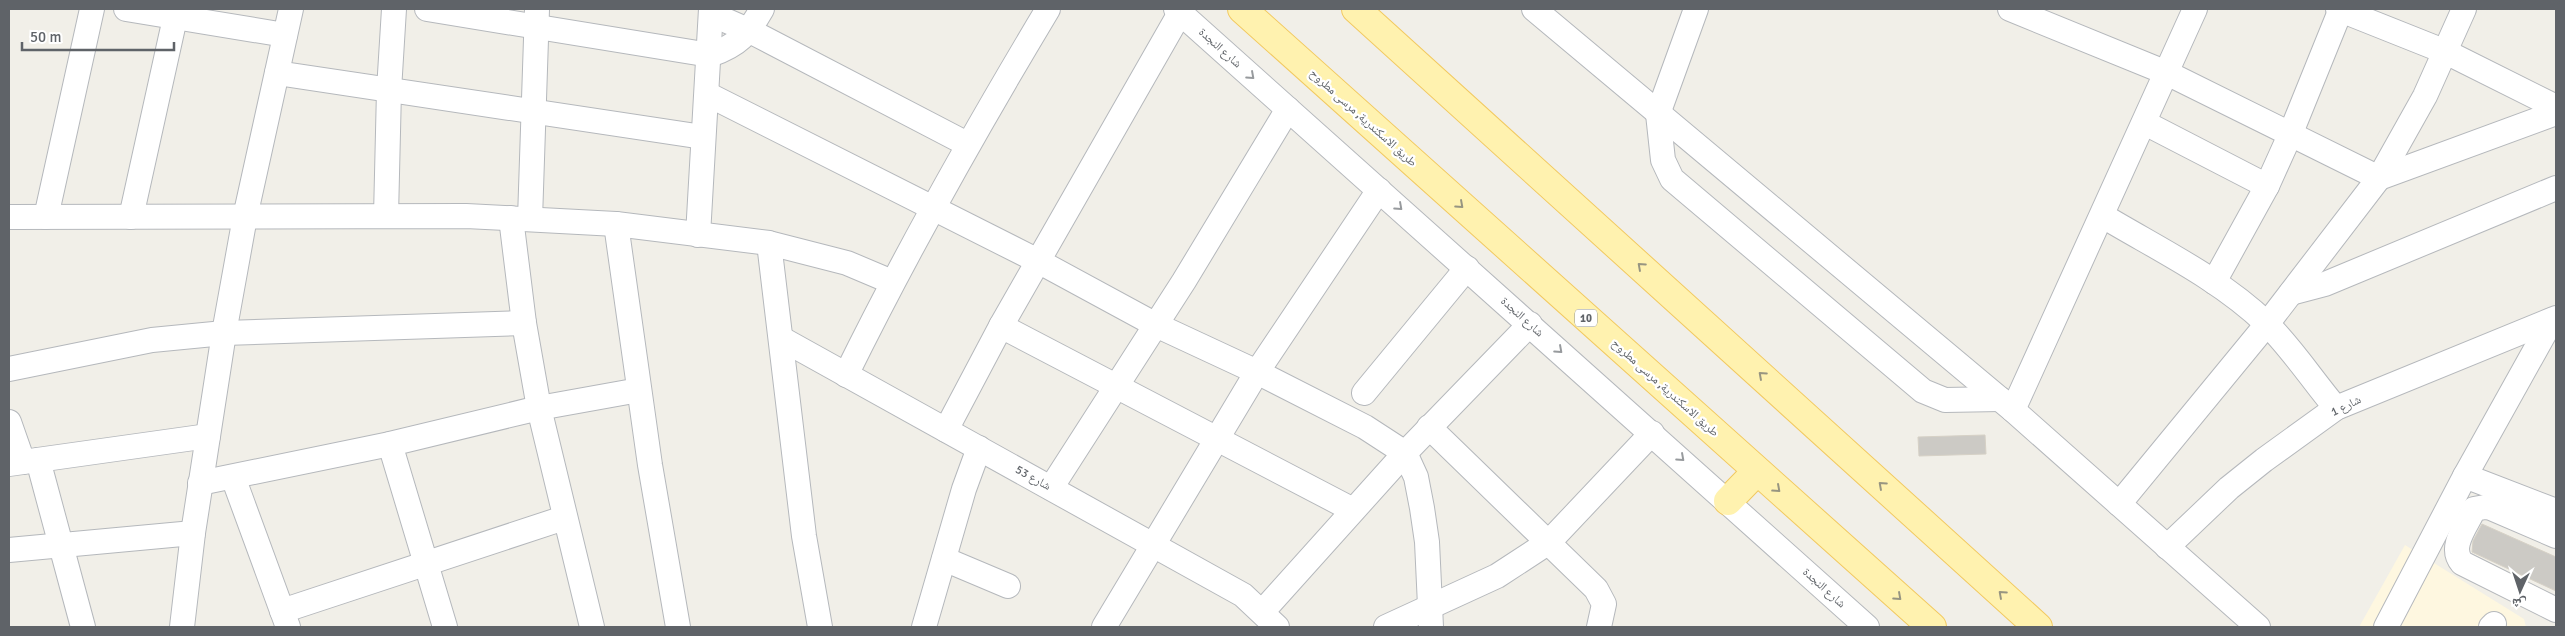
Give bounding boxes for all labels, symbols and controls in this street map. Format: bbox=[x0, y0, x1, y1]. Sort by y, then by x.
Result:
scale bar bbox=[22, 20, 175, 52]
street label: شارع النجدة bbox=[1195, 25, 1245, 71]
text: 50 m bbox=[30, 28, 61, 46]
street label: طريق الاسكندرية, مرسى مطروح bbox=[1306, 66, 1420, 170]
one-way arrow bbox=[1246, 70, 1255, 79]
one-way arrow bbox=[1455, 199, 1464, 208]
one-way arrow bbox=[1393, 202, 1402, 211]
one-way arrow bbox=[1638, 263, 1647, 272]
street label: شارع النجدة bbox=[1497, 294, 1547, 340]
road number: 10 bbox=[1575, 310, 1597, 326]
street label: طريق الاسكندرية, مرسى مطروح bbox=[1608, 336, 1722, 440]
one-way arrow bbox=[1554, 344, 1563, 353]
one-way arrow bbox=[1758, 372, 1767, 381]
street label: شارع 1 bbox=[2328, 392, 2364, 420]
one-way arrow bbox=[1675, 453, 1684, 462]
street label: شارع 53 bbox=[1013, 462, 1054, 494]
one-way arrow bbox=[1878, 482, 1887, 491]
one-way arrow bbox=[1771, 483, 1780, 492]
street label: شارع النجدة bbox=[1799, 565, 1849, 611]
north arrow bbox=[2495, 566, 2545, 616]
one-way arrow bbox=[1892, 591, 1901, 600]
one-way arrow bbox=[1998, 591, 2007, 600]
text: ش bbox=[2511, 595, 2527, 612]

